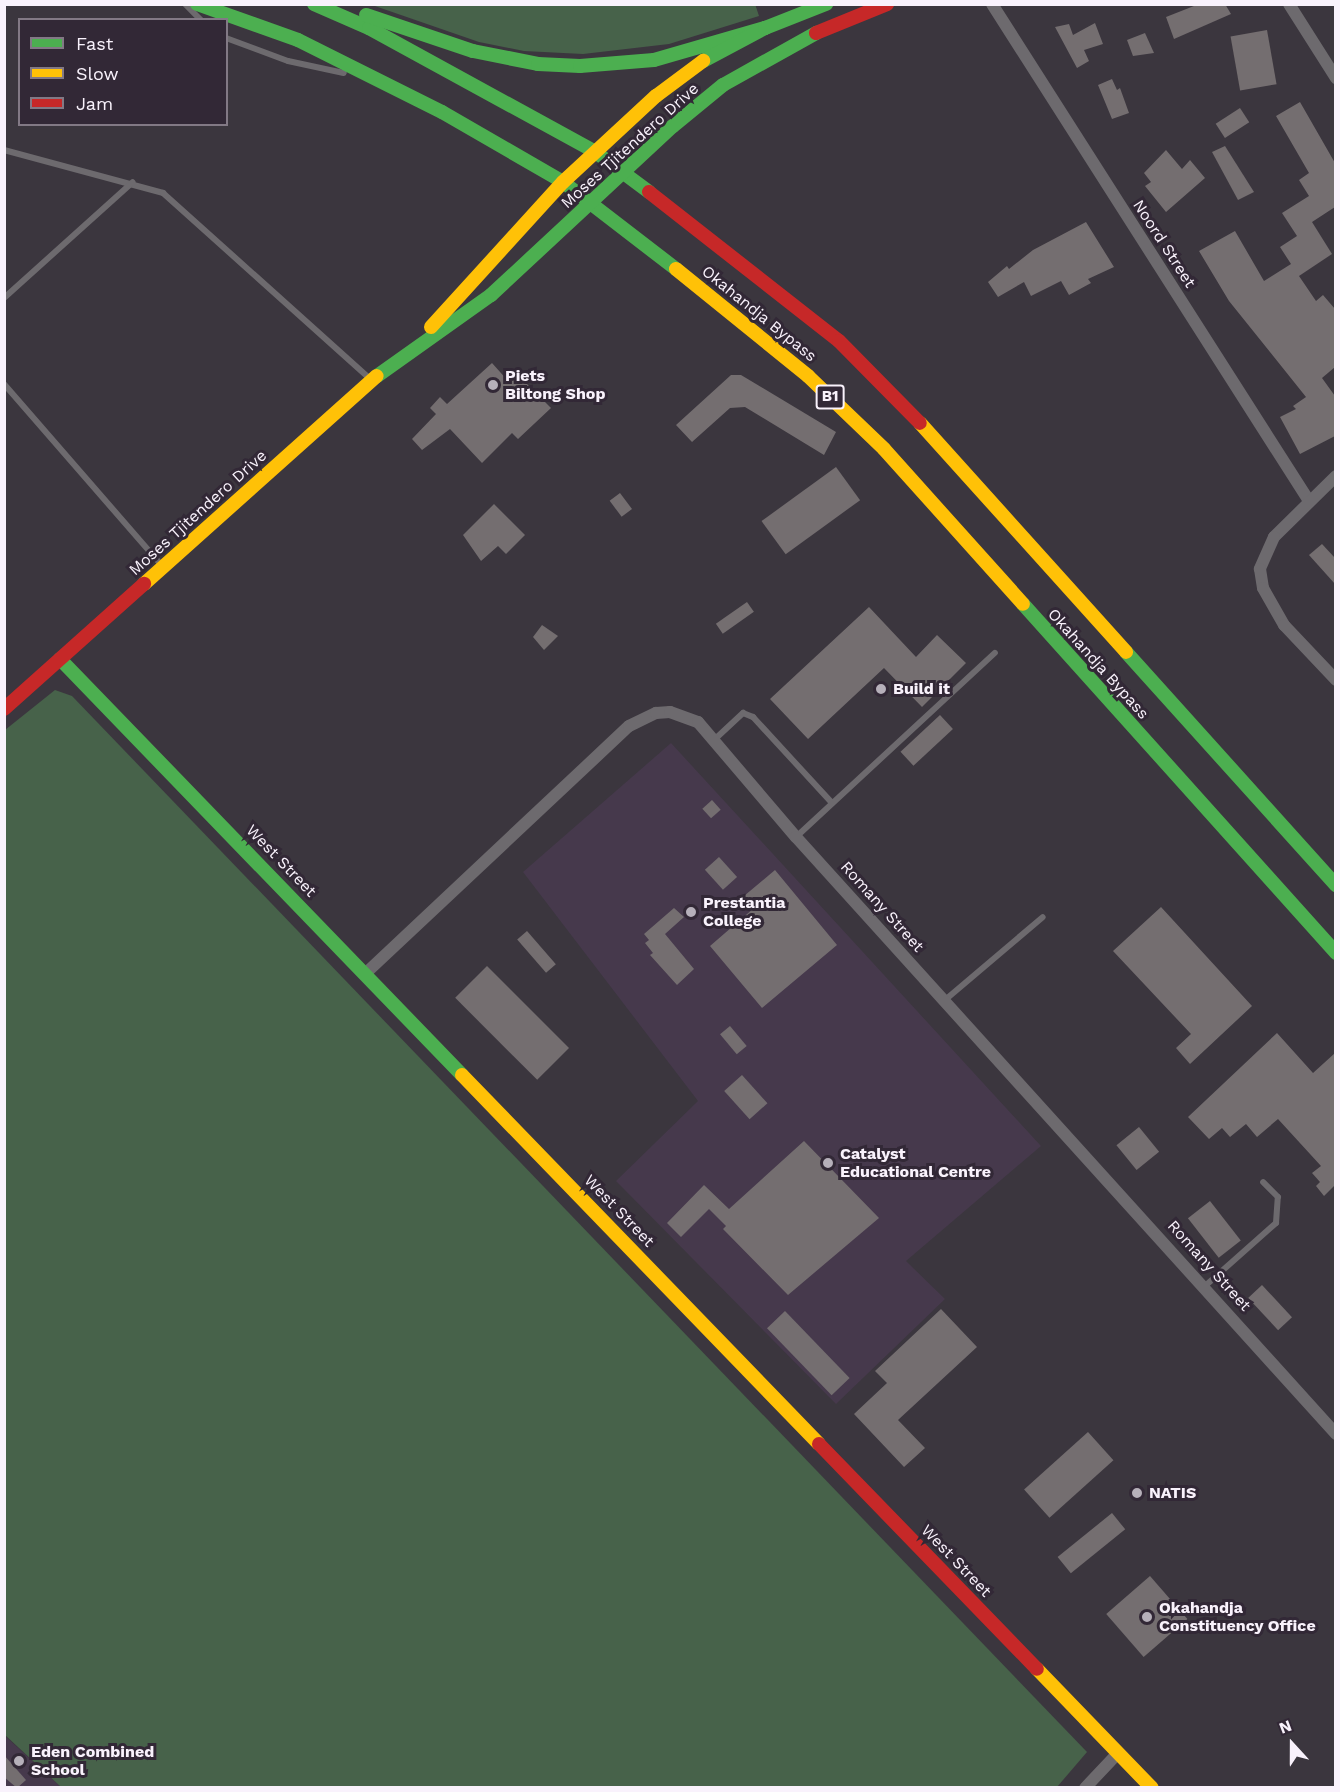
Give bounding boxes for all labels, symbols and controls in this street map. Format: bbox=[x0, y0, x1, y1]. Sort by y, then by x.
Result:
legend bbox=[18, 18, 228, 126]
text: Fast bbox=[76, 33, 113, 54]
text: Slow bbox=[76, 63, 119, 84]
street label: Moses Tjitendero Drive bbox=[557, 79, 703, 213]
text: Jam bbox=[76, 93, 113, 114]
street label: Noord Street bbox=[1129, 197, 1199, 291]
street label: Okahandja Bypass bbox=[698, 262, 820, 366]
place label: Piets Biltong Shop bbox=[505, 366, 605, 404]
marker: Piets Biltong Shop bbox=[486, 378, 500, 392]
road number: B1 bbox=[815, 385, 845, 409]
street label: Moses Tjitendero Drive bbox=[125, 446, 271, 580]
street label: Okahandja Bypass bbox=[1043, 605, 1153, 723]
place label: Build it bbox=[893, 679, 950, 699]
marker: Build it bbox=[874, 682, 888, 696]
street label: West Street bbox=[242, 821, 320, 901]
street label: Romany Street bbox=[836, 858, 928, 956]
place label: Prestantia College bbox=[703, 893, 785, 931]
marker: Prestantia College bbox=[684, 905, 698, 919]
place label: Catalyst Educational Centre bbox=[840, 1144, 991, 1182]
marker: Catalyst Educational Centre bbox=[821, 1156, 835, 1170]
street label: West Street bbox=[580, 1171, 658, 1251]
street label: Romany Street bbox=[1163, 1217, 1255, 1315]
place label: NATIS bbox=[1149, 1483, 1196, 1503]
marker: NATIS bbox=[1130, 1486, 1144, 1500]
street label: West Street bbox=[917, 1521, 995, 1601]
place label: Okahandja Constituency Office bbox=[1159, 1598, 1316, 1636]
marker: Okahandja Constituency Office bbox=[1140, 1610, 1154, 1624]
north arrow bbox=[1262, 1714, 1322, 1774]
text: N bbox=[1276, 1716, 1294, 1738]
place label: Eden Combined School bbox=[31, 1742, 154, 1780]
marker: Eden Combined School bbox=[12, 1754, 26, 1768]

